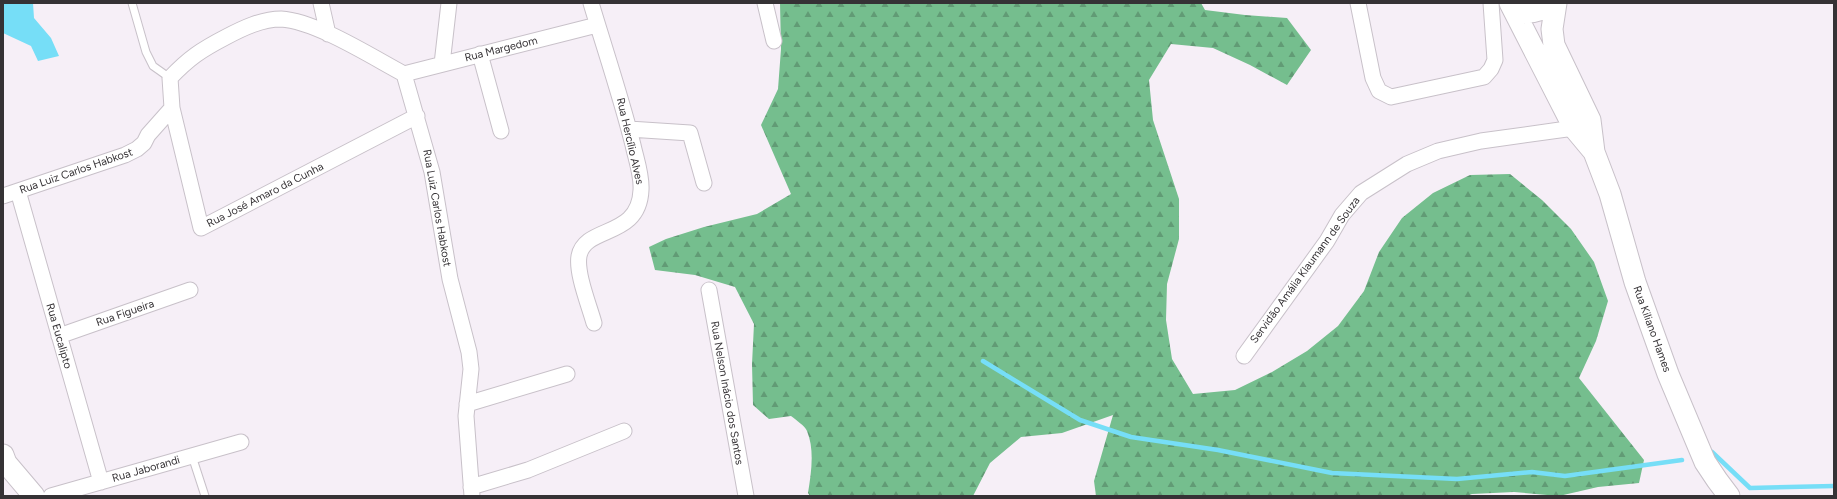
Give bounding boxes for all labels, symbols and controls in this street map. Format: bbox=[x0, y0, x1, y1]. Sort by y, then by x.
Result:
street label: Rua Margedom bbox=[463, 34, 539, 64]
street label: Rua Hercílio Alves bbox=[614, 96, 646, 186]
street label: Rua Luiz Carlos Habkost bbox=[18, 145, 134, 197]
street label: Rua Luiz Carlos Habkost bbox=[420, 148, 454, 268]
street label: Rua José Amaro da Cunha bbox=[204, 160, 326, 230]
street label: Servidão Amália Klaumann de Souza bbox=[1247, 194, 1363, 346]
street label: Rua Kiliano Hames bbox=[1630, 284, 1674, 374]
street label: Rua Figueira bbox=[94, 297, 156, 329]
street label: Rua Eucalipto bbox=[43, 302, 75, 370]
street label: Rua Nelson Inácio dos Santos bbox=[708, 320, 746, 466]
street label: Rua Jaborandi bbox=[111, 453, 181, 485]

